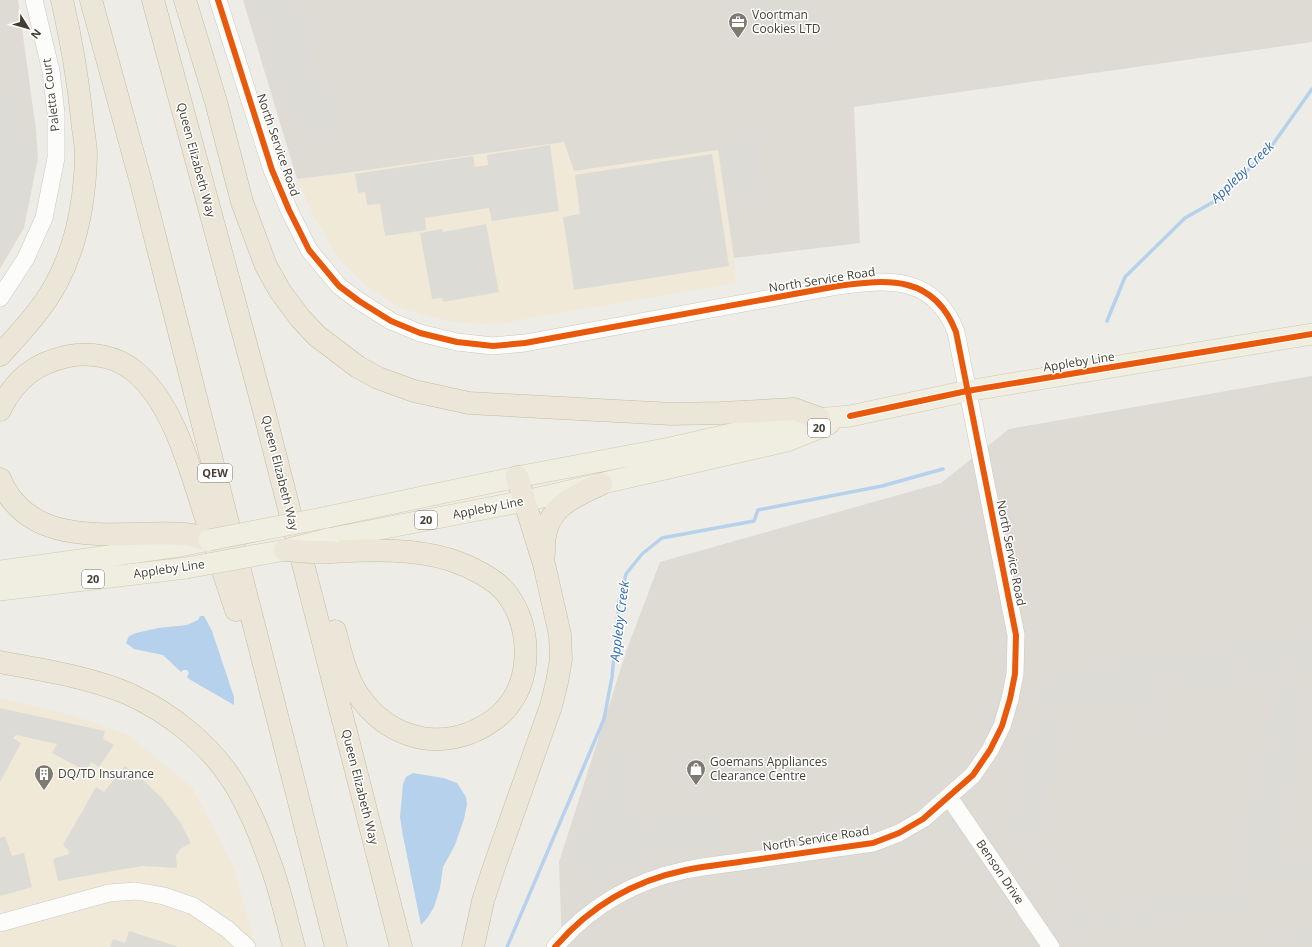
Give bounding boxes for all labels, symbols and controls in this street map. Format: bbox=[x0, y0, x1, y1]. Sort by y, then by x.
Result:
place label: Voortman Cookies LTD bbox=[752, 6, 820, 37]
north arrow bbox=[8, 8, 48, 48]
office icon: Voortman Cookies LTD bbox=[727, 11, 749, 39]
text: N bbox=[28, 26, 45, 42]
street label: Paletta Court bbox=[38, 58, 63, 132]
street label: North Service Road bbox=[253, 91, 304, 198]
street label: Queen Elizabeth Way bbox=[173, 101, 220, 220]
water label: Appleby Creek bbox=[1206, 137, 1278, 207]
street label: North Service Road bbox=[768, 263, 876, 296]
street label: Appleby Line bbox=[1042, 347, 1116, 376]
street label: Queen Elizabeth Way bbox=[258, 413, 303, 533]
road number: 20 bbox=[808, 419, 830, 437]
road number: QEW bbox=[198, 464, 232, 482]
street label: Appleby Line bbox=[451, 492, 525, 523]
street label: North Service Road bbox=[993, 499, 1030, 607]
road number: 20 bbox=[415, 511, 437, 529]
street label: Appleby Line bbox=[132, 555, 206, 582]
road number: 20 bbox=[82, 570, 104, 588]
water label: Appleby Creek bbox=[605, 579, 633, 663]
street label: Queen Elizabeth Way bbox=[338, 727, 383, 847]
place label: Goemans Appliances Clearance Centre bbox=[710, 753, 827, 784]
shop icon: Goemans Appliances Clearance Centre bbox=[685, 758, 707, 786]
building icon: DQ/TD Insurance bbox=[33, 763, 55, 791]
place label: DQ/TD Insurance bbox=[58, 765, 154, 782]
street label: North Service Road bbox=[762, 822, 870, 855]
street label: Benson Drive bbox=[972, 836, 1028, 908]

